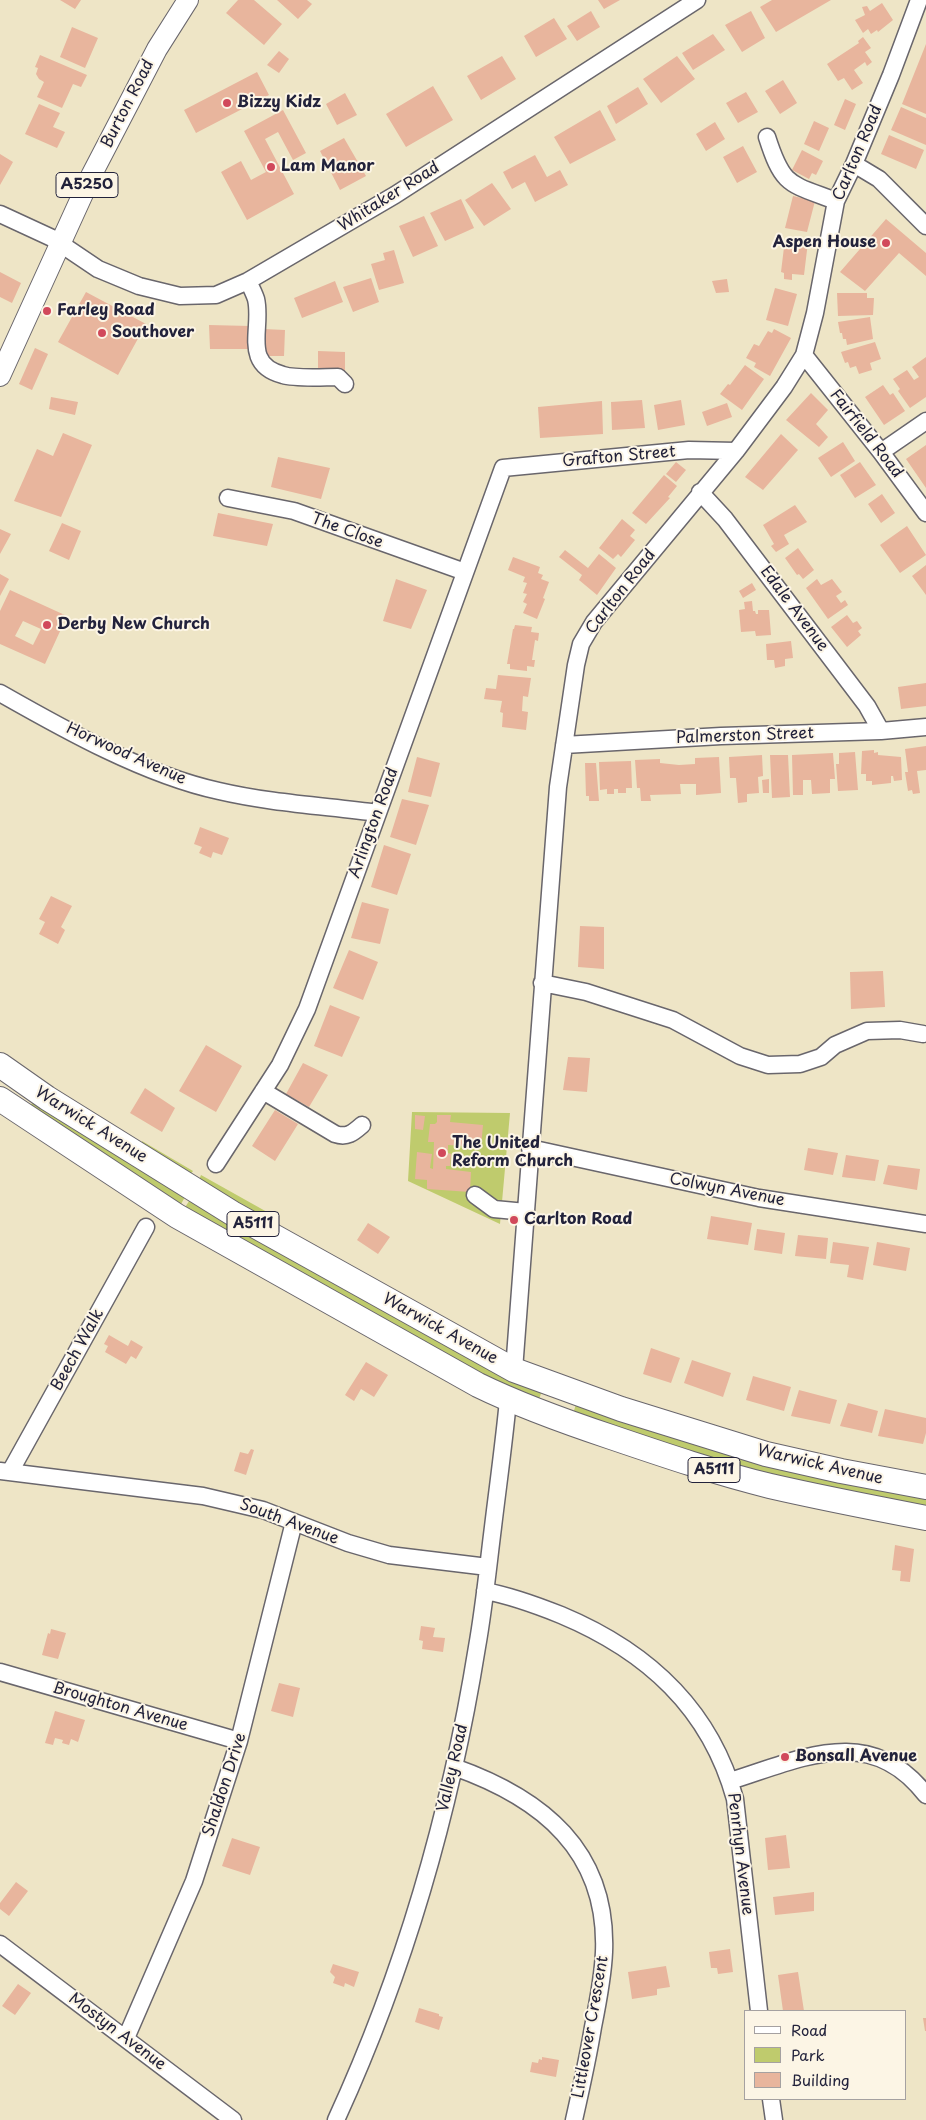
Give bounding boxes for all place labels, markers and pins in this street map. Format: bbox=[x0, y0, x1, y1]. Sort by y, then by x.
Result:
place label: Bizzy Kidz bbox=[237, 93, 321, 113]
marker: Bizzy Kidz bbox=[221, 97, 233, 109]
place label: Lam Manor bbox=[281, 157, 374, 177]
marker: Lam Manor bbox=[265, 161, 277, 173]
place label: Aspen House bbox=[773, 233, 876, 253]
marker: Aspen House bbox=[880, 237, 892, 249]
place label: Farley Road bbox=[57, 301, 155, 321]
marker: Farley Road bbox=[41, 305, 53, 317]
place label: Southover bbox=[112, 323, 194, 343]
marker: Southover bbox=[96, 327, 108, 339]
place label: Derby New Church bbox=[57, 615, 210, 635]
marker: Derby New Church bbox=[41, 619, 53, 631]
place label: The United Reform Church bbox=[452, 1134, 573, 1172]
marker: The United Reform Church bbox=[436, 1147, 448, 1159]
place label: Carlton Road bbox=[524, 1210, 632, 1230]
marker: Carlton Road bbox=[508, 1214, 520, 1226]
place label: Bonsall Avenue bbox=[795, 1747, 917, 1767]
marker: Bonsall Avenue bbox=[779, 1751, 791, 1763]

